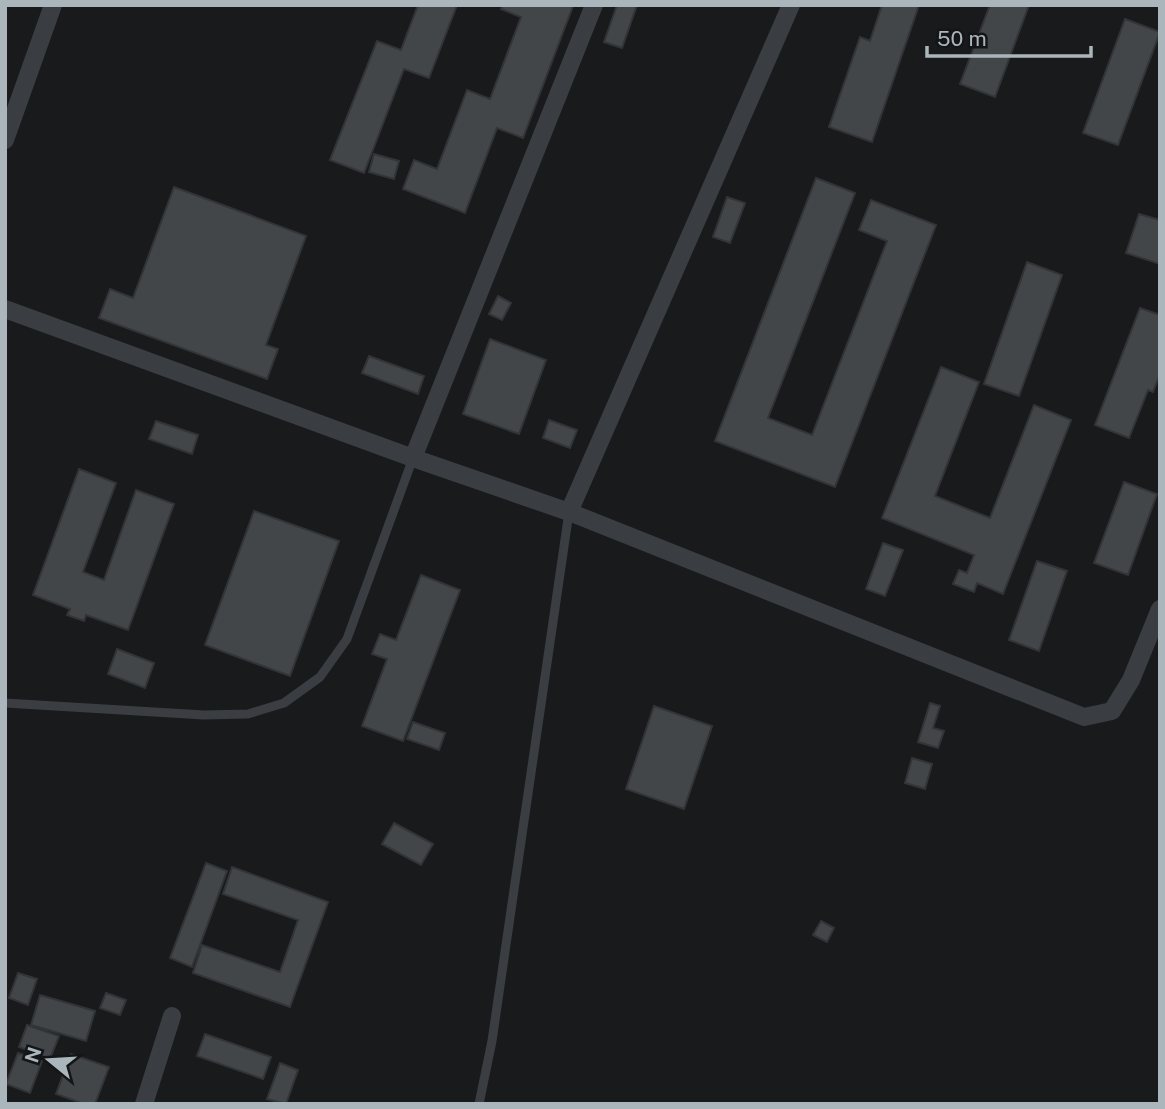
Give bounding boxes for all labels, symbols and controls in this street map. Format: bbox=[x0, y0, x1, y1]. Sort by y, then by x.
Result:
scale bar bbox=[927, 14, 1092, 58]
text: 50 m bbox=[937, 26, 987, 51]
north arrow bbox=[14, 1025, 84, 1095]
text: N bbox=[20, 1044, 46, 1065]

